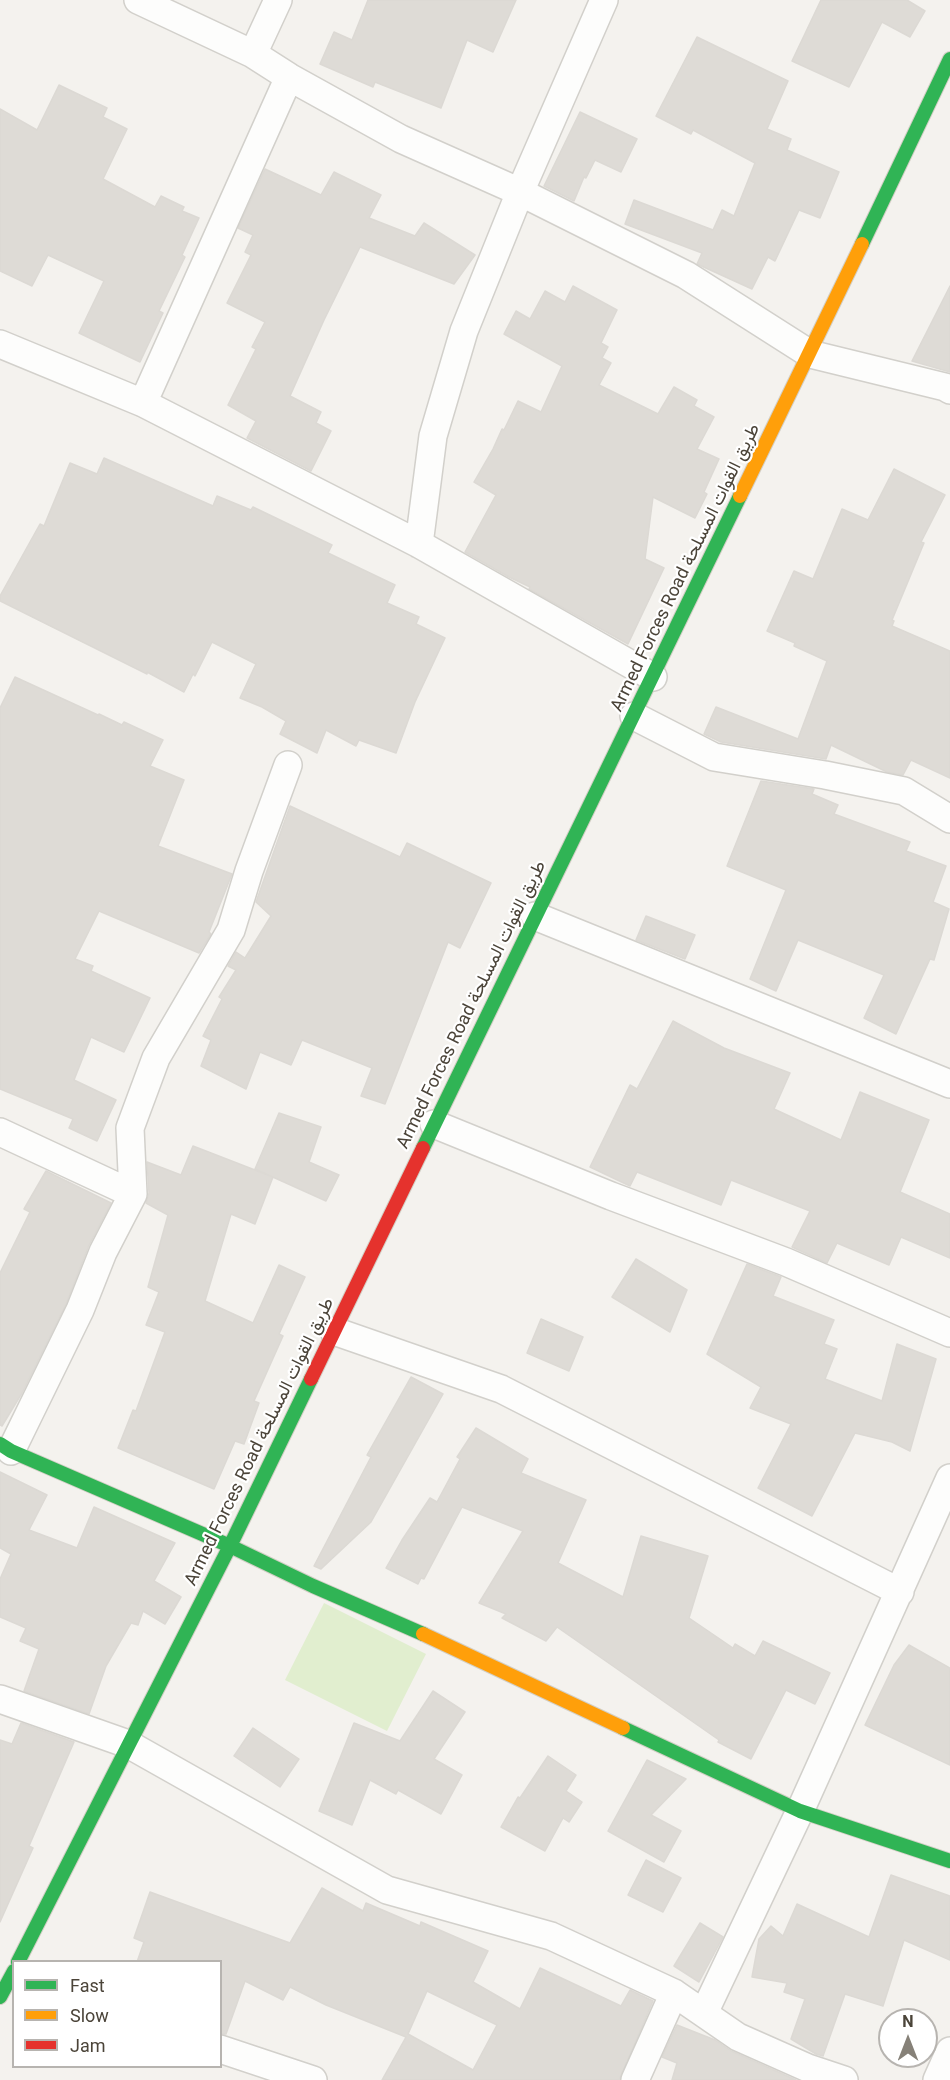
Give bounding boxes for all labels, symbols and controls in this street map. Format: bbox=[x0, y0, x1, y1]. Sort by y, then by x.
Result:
street label: Armed Forces Road طريق القوات المسلحة bbox=[607, 420, 765, 716]
street label: Armed Forces Road طريق القوات المسلحة bbox=[393, 857, 551, 1153]
street label: Armed Forces Road طريق القوات المسلحة bbox=[181, 1294, 339, 1590]
legend bbox=[12, 1960, 222, 2068]
text: Fast bbox=[70, 1975, 105, 1996]
text: Slow bbox=[70, 2005, 109, 2026]
north arrow bbox=[878, 2008, 938, 2068]
text: N bbox=[902, 2012, 914, 2031]
text: Jam bbox=[70, 2035, 106, 2056]

